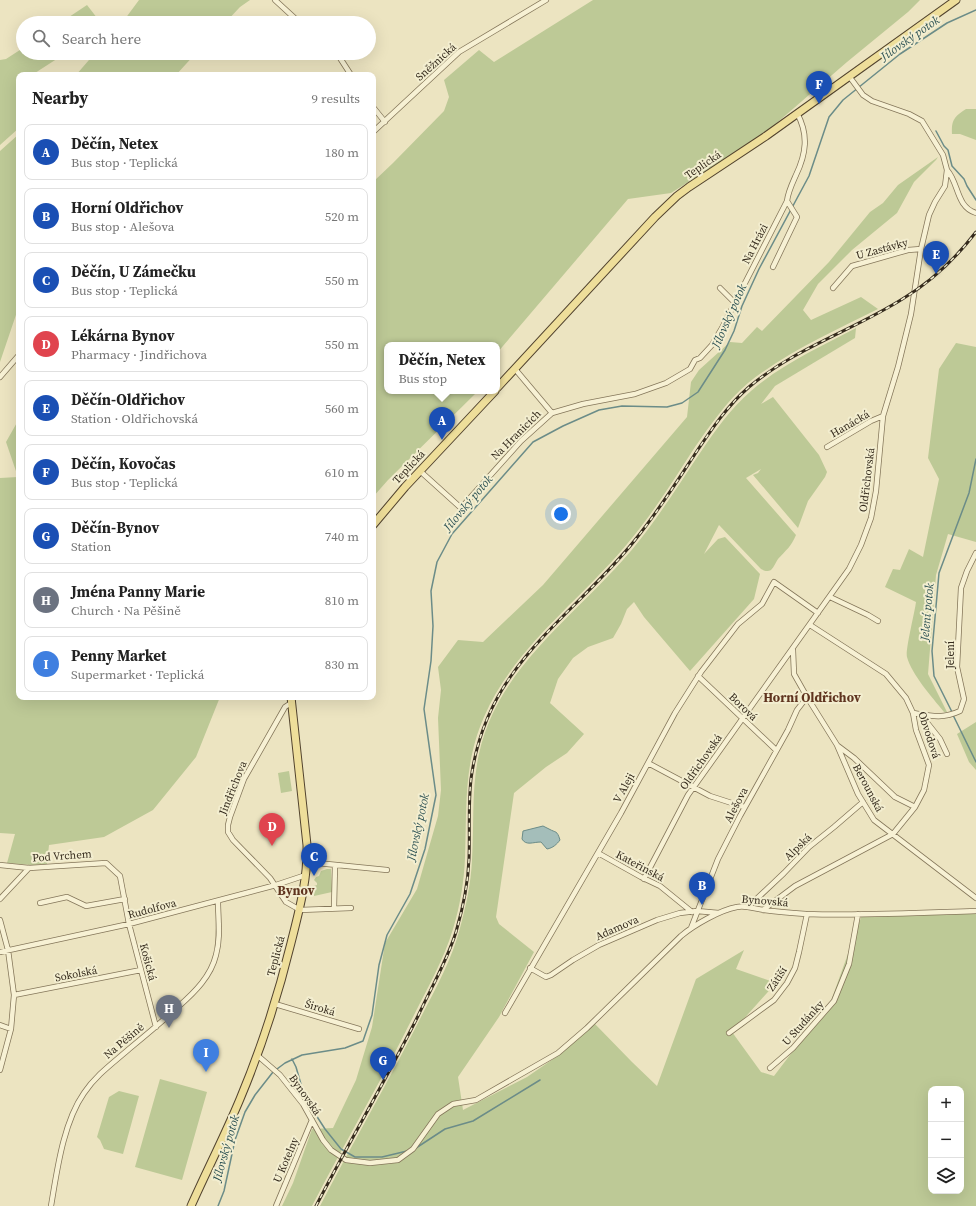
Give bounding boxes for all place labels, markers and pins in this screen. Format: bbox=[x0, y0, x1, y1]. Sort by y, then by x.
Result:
pin: F bbox=[806, 71, 832, 104]
pin: E bbox=[923, 241, 949, 274]
pin: A bbox=[429, 407, 455, 440]
pin: D bbox=[259, 813, 285, 846]
pin: C bbox=[301, 843, 327, 876]
pin: B bbox=[689, 872, 715, 905]
pin: H bbox=[156, 995, 182, 1028]
pin: I bbox=[193, 1039, 219, 1072]
pin: G bbox=[370, 1047, 396, 1080]

